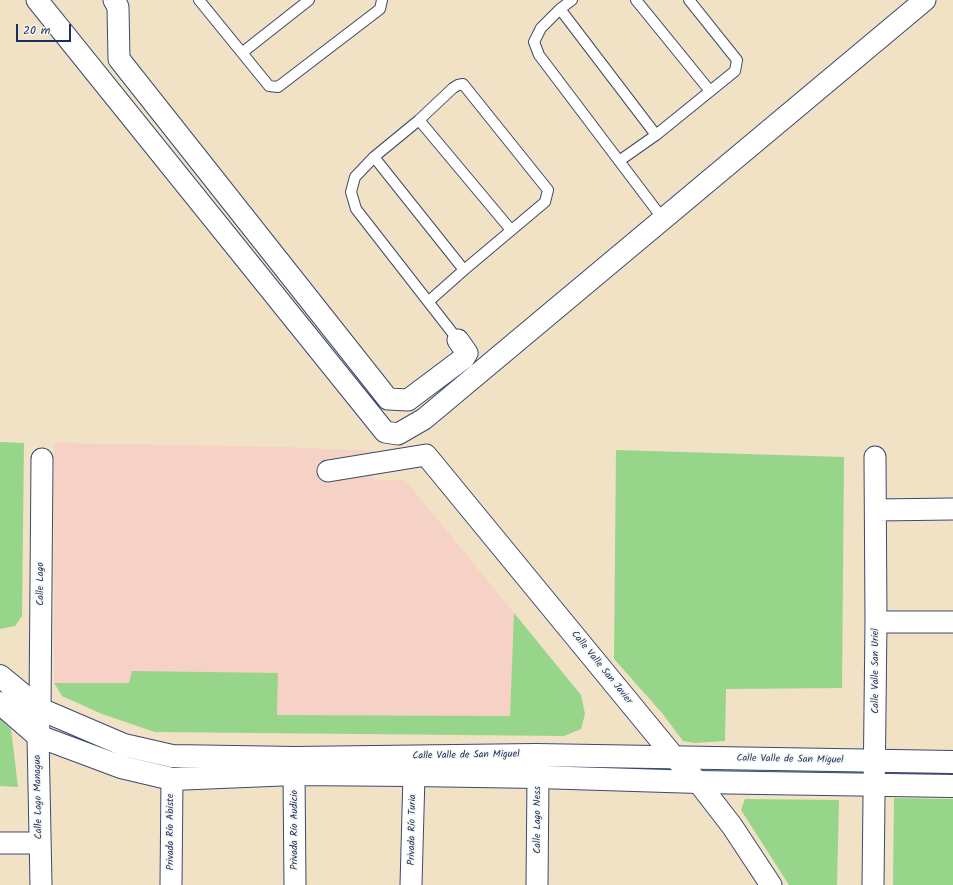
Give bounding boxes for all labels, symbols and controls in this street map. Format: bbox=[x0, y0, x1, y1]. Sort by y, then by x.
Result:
scale bar bbox=[18, 16, 73, 42]
text: 20 m bbox=[23, 21, 50, 40]
street label: Calle Lago bbox=[35, 562, 47, 606]
street label: Calle Valle San Uriel bbox=[870, 628, 882, 714]
street label: Calle Valle San Javier bbox=[568, 629, 634, 707]
street label: Calle Valle de San Miguel bbox=[412, 749, 520, 763]
street label: Calle Valle de San Miguel bbox=[736, 753, 844, 767]
street label: Calle Lago Managua bbox=[32, 755, 46, 839]
street label: Calle Lago Ness bbox=[532, 786, 544, 854]
street label: Privada Río Audicio bbox=[289, 790, 301, 870]
street label: Privada Río Abiste bbox=[165, 794, 177, 870]
street label: Privada Río Turia bbox=[406, 794, 420, 866]

